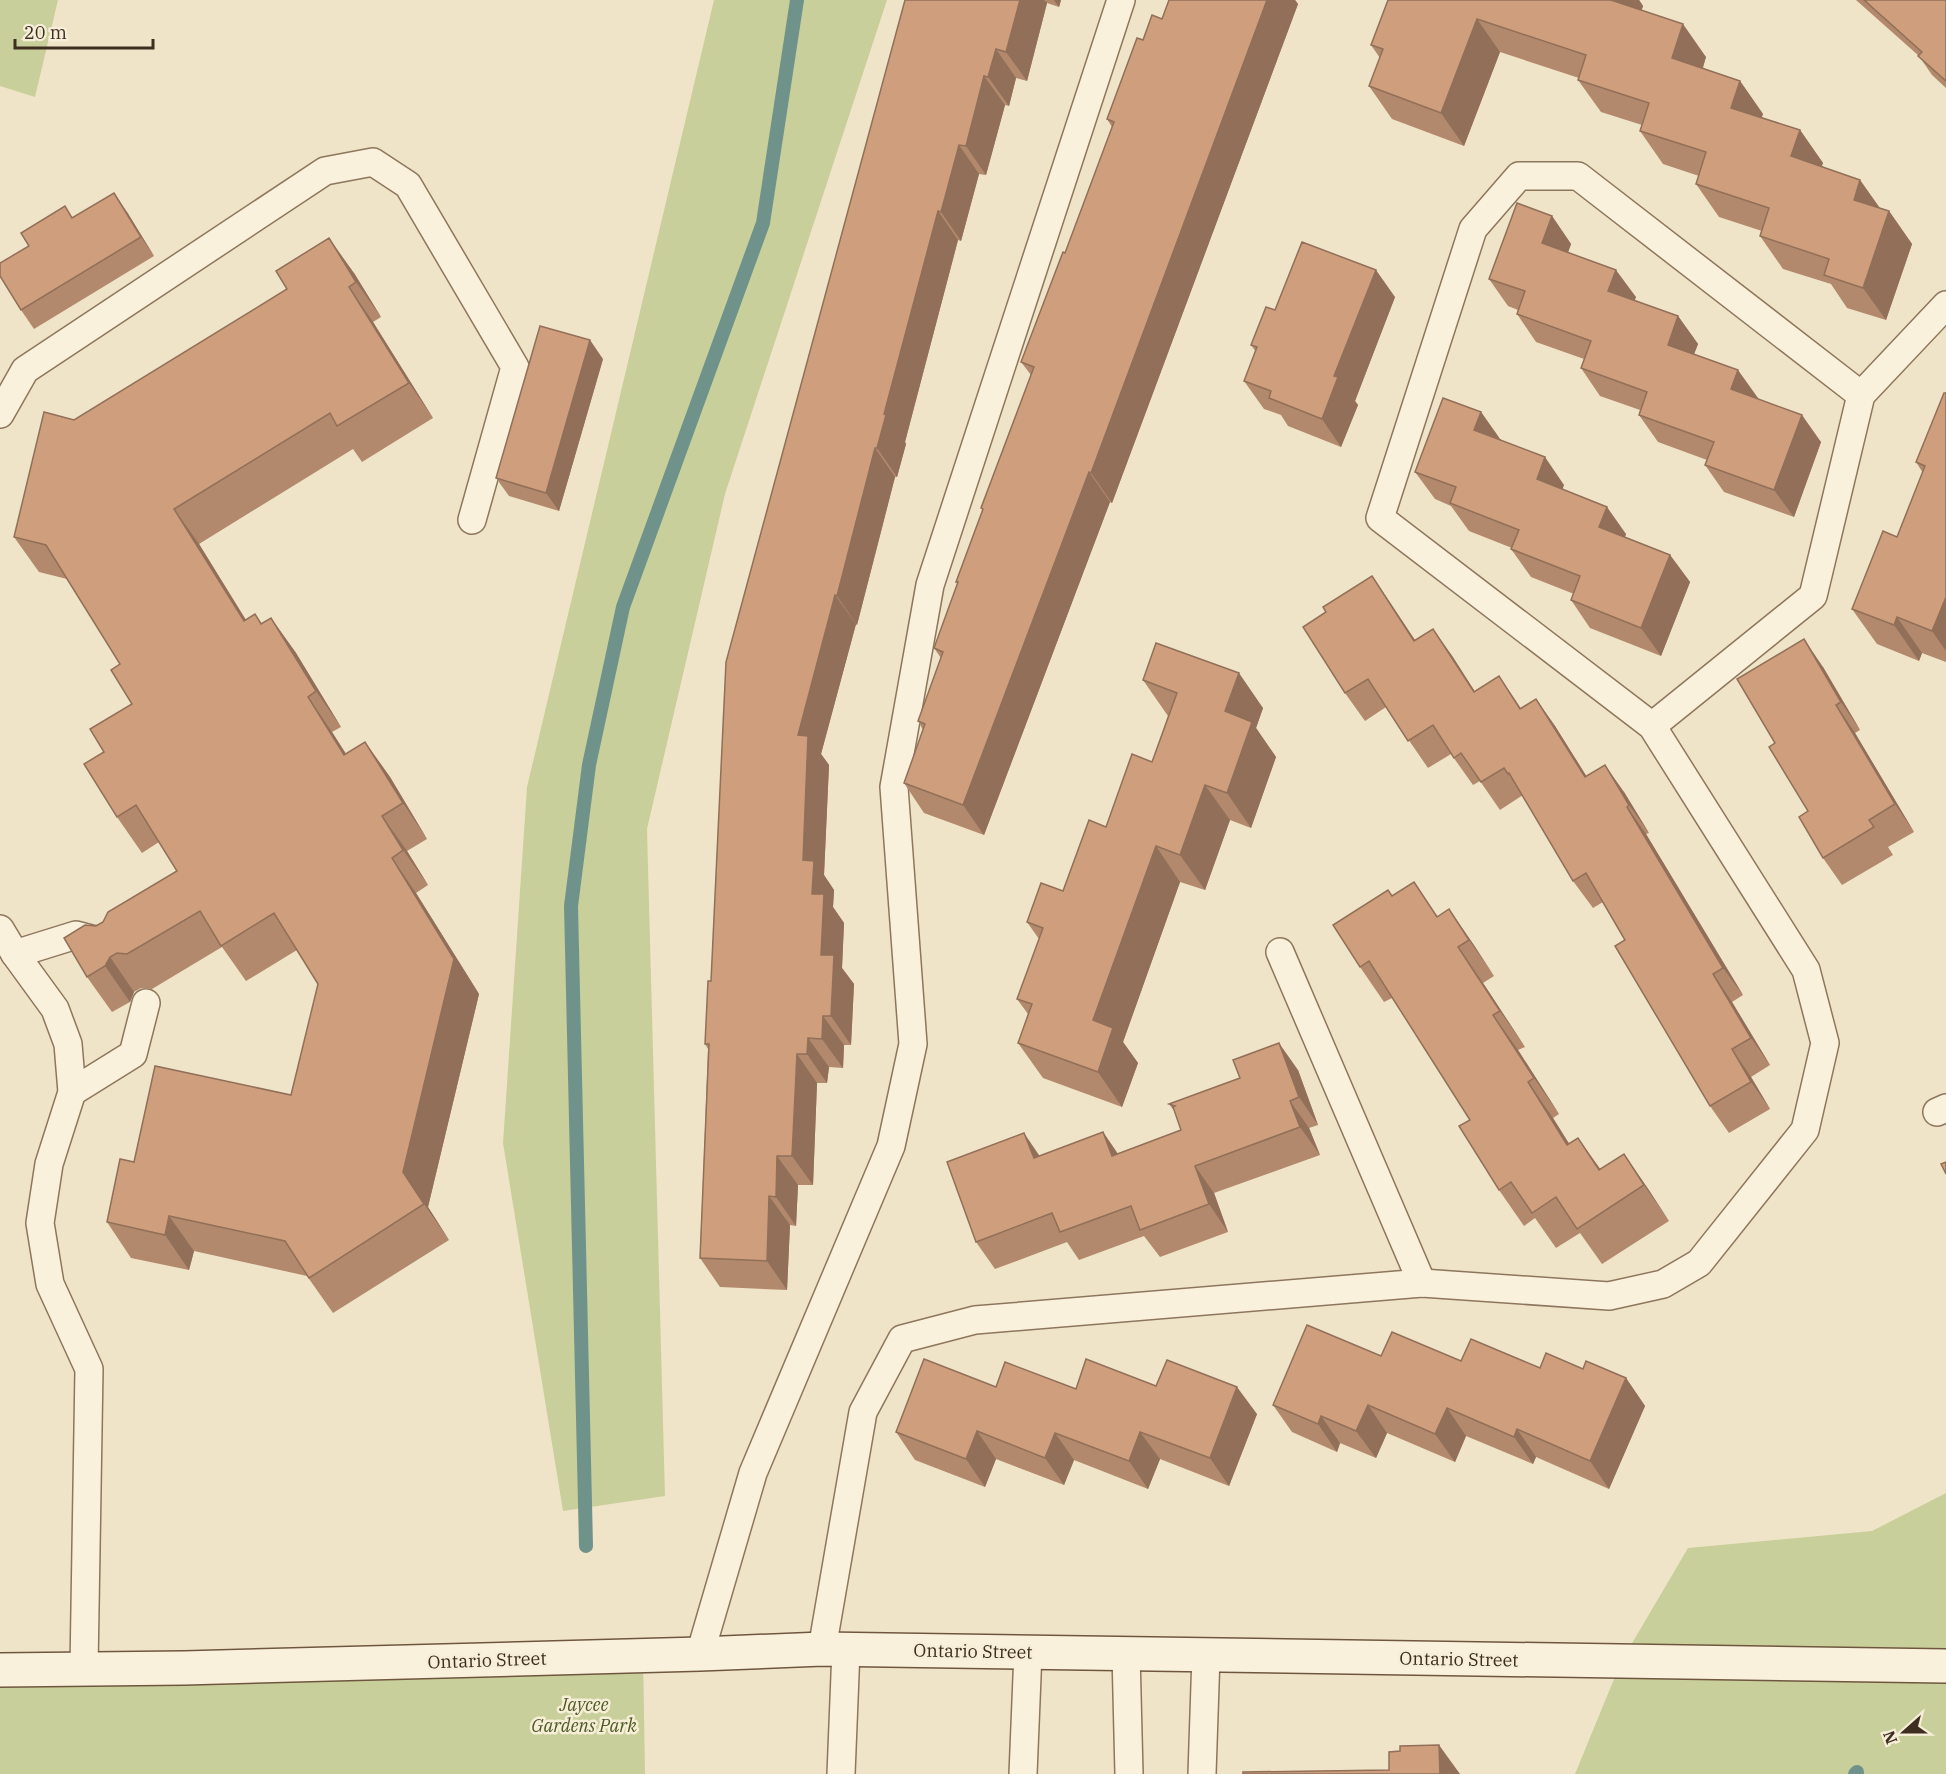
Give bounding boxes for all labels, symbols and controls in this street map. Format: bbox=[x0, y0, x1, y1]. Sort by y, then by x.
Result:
scale bar bbox=[15, 12, 153, 50]
text: 20 m bbox=[24, 21, 67, 44]
street label: Ontario Street bbox=[913, 1638, 1033, 1664]
street label: Ontario Street bbox=[427, 1646, 547, 1674]
street label: Ontario Street bbox=[1399, 1646, 1519, 1672]
park label: Jaycee Gardens Park bbox=[531, 1693, 637, 1737]
north arrow bbox=[1874, 1702, 1934, 1762]
text: N bbox=[1878, 1728, 1902, 1747]

